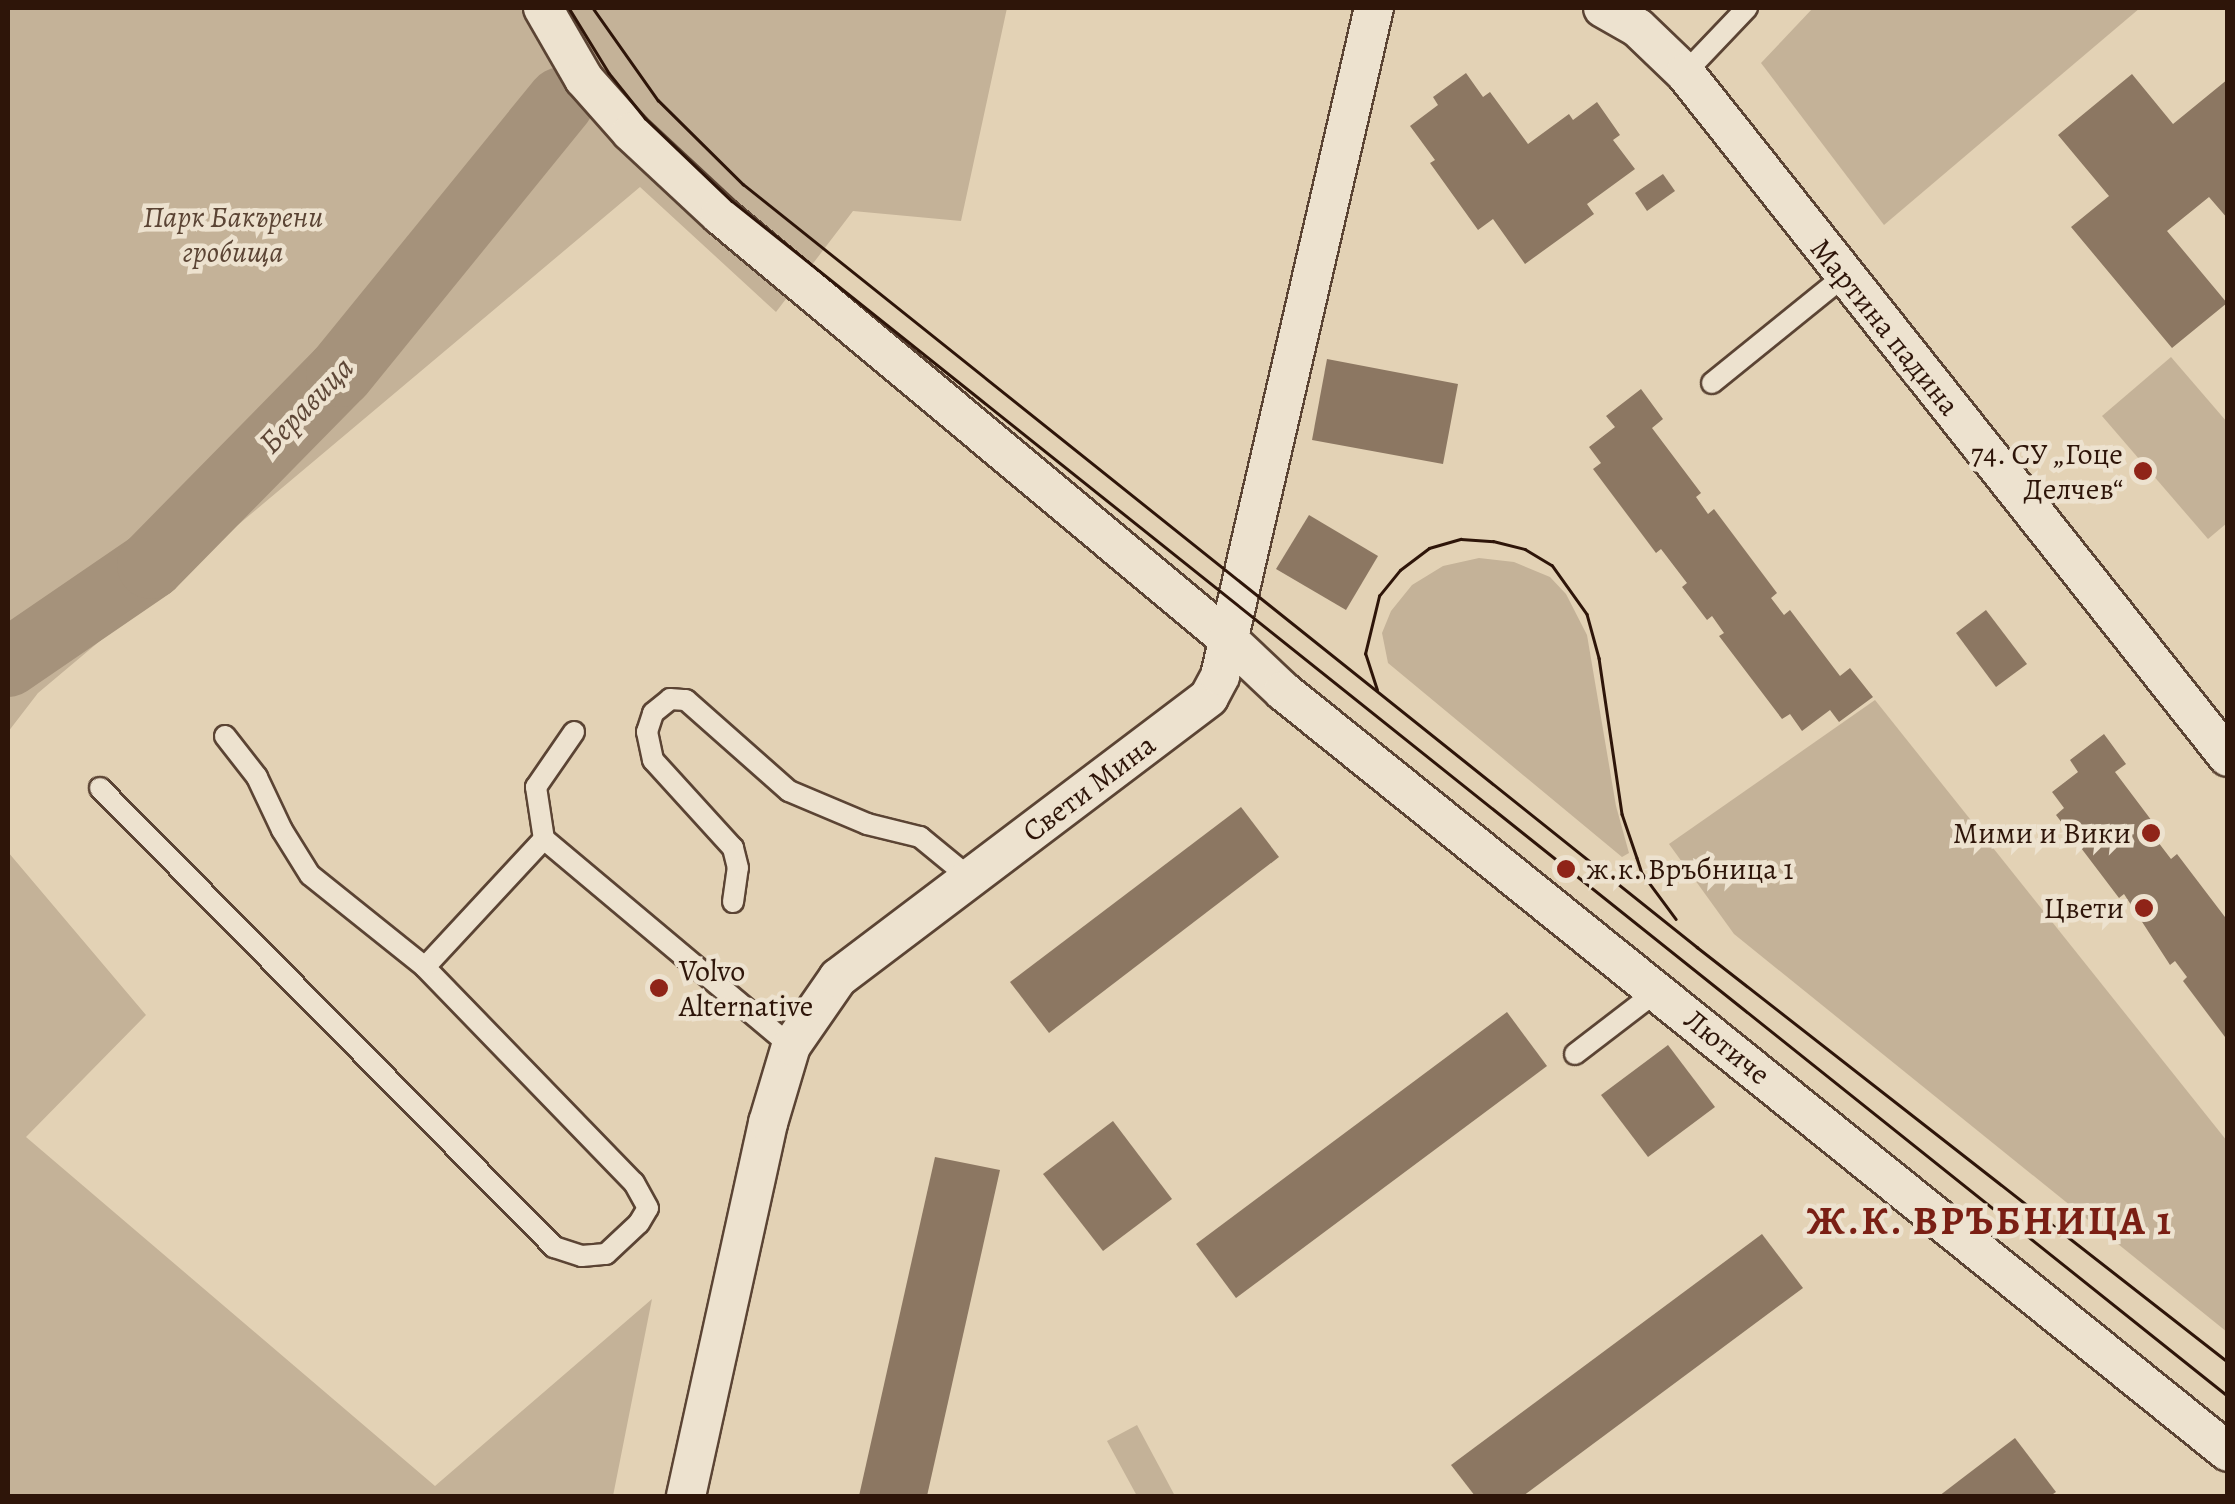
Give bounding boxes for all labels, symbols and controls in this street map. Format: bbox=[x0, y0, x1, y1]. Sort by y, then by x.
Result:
park label: Парк Бакърени гробища bbox=[143, 199, 323, 270]
street label: Мартина падина bbox=[1803, 231, 1967, 423]
water label: Беравица bbox=[250, 348, 362, 462]
place label: 74. СУ „Гоце Делчев“ bbox=[1970, 436, 2123, 506]
marker: 74. СУ „Гоце Делчев“ bbox=[2132, 460, 2154, 482]
street label: Свети Мина bbox=[1016, 726, 1162, 850]
place label: Мими и Вики bbox=[1953, 815, 2131, 851]
marker: Мими и Вики bbox=[2140, 822, 2162, 844]
place label: ж.к. Връбница 1 bbox=[1586, 851, 1794, 887]
marker: ж.к. Връбница 1 bbox=[1555, 858, 1577, 880]
place label: Цвети bbox=[2044, 890, 2124, 926]
marker: Цвети bbox=[2133, 897, 2155, 919]
place label: Volvo Alternative bbox=[679, 953, 813, 1024]
marker: Volvo Alternative bbox=[648, 977, 670, 999]
street label: Лютиче bbox=[1677, 1001, 1777, 1093]
district label: Ж.К. ВРЪБНИЦА 1 bbox=[1806, 1197, 2174, 1245]

